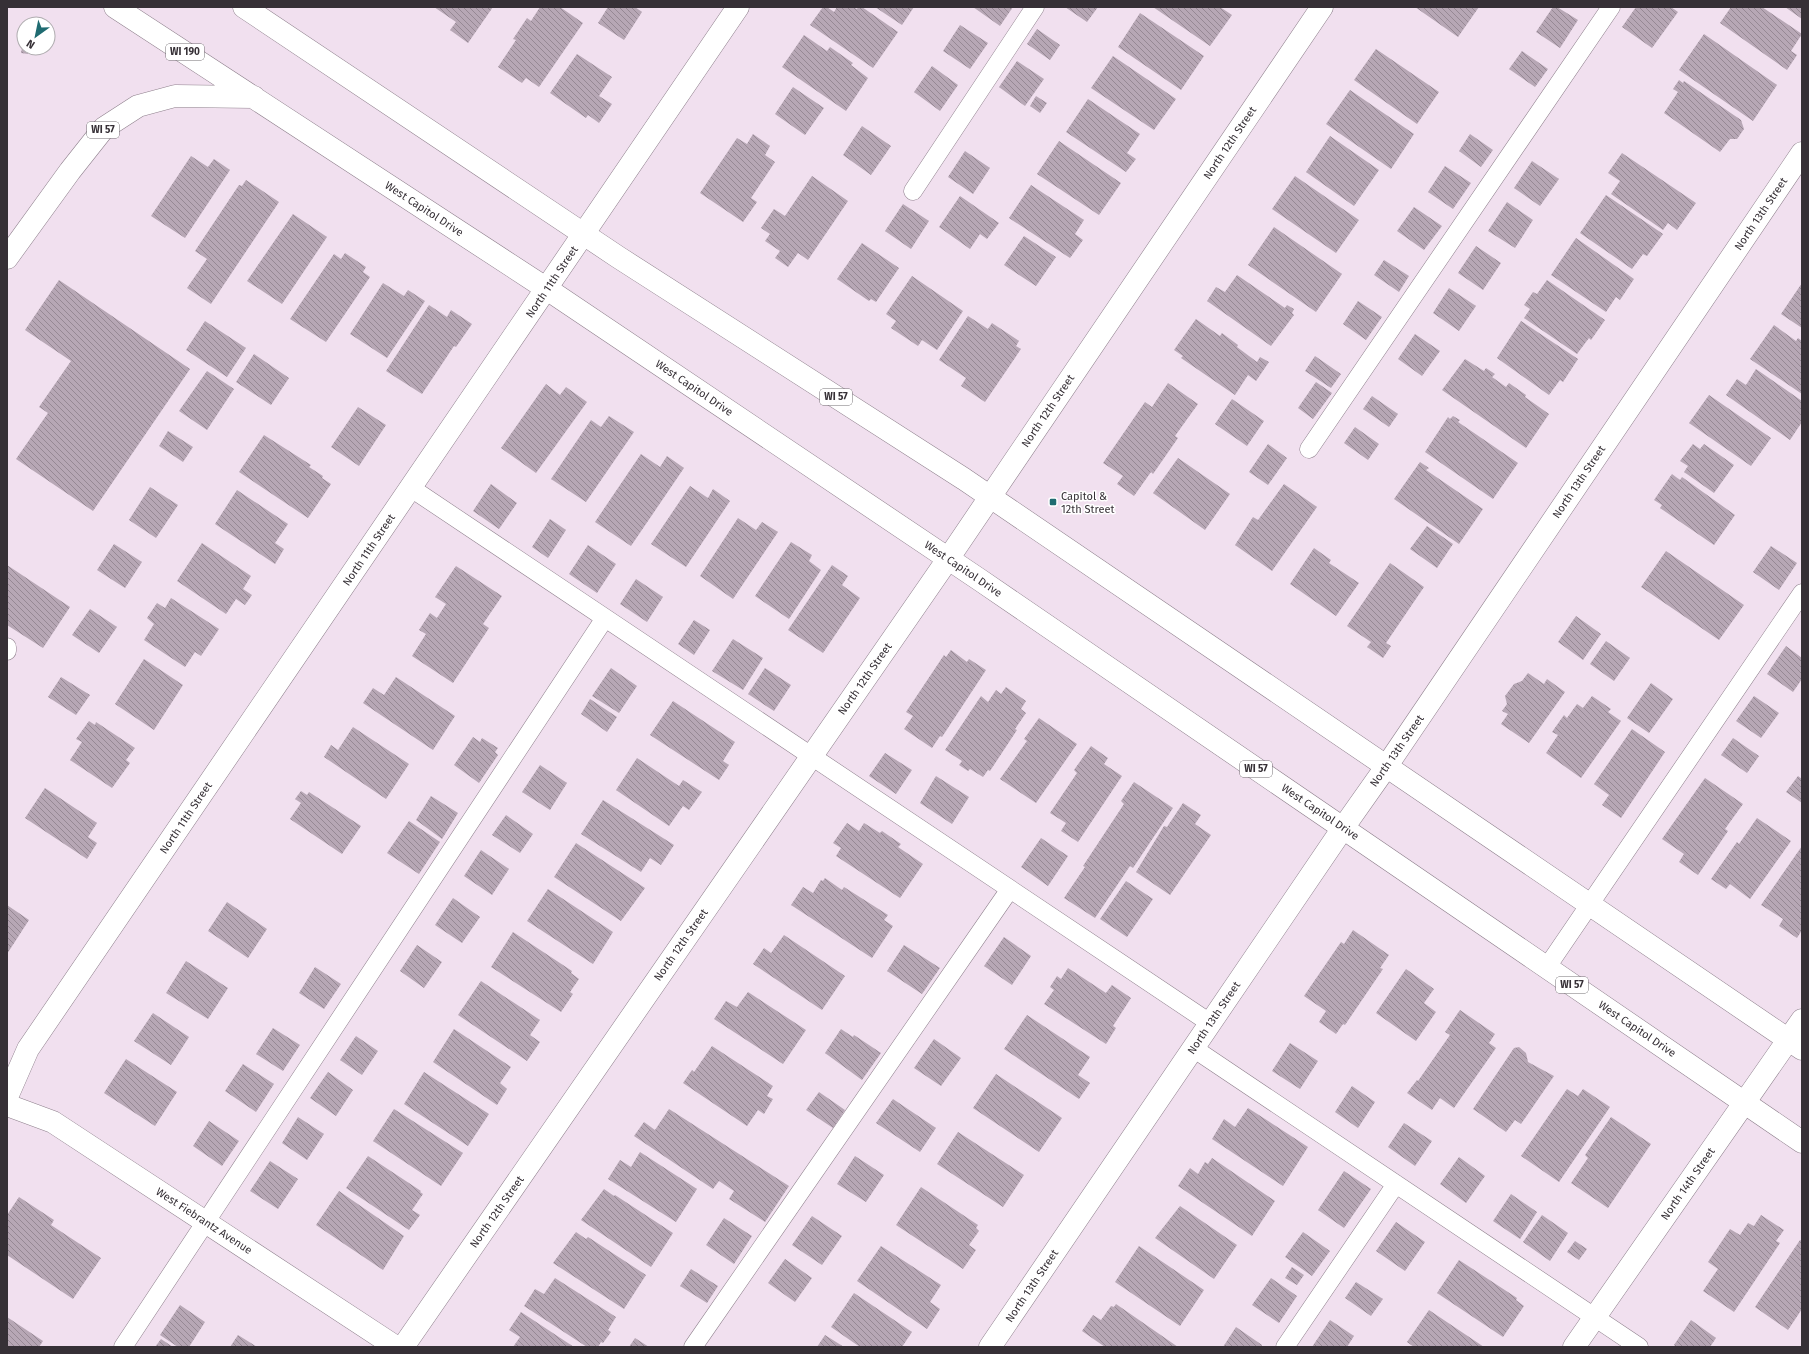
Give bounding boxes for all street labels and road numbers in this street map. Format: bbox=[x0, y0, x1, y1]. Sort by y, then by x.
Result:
road number: WI 190 bbox=[166, 44, 204, 60]
street label: North 12th Street bbox=[1201, 104, 1259, 182]
road number: WI 57 bbox=[87, 122, 119, 138]
street label: North 13th Street bbox=[1732, 175, 1790, 253]
street label: West Capitol Drive bbox=[382, 179, 466, 239]
street label: North 11th Street bbox=[523, 243, 581, 320]
street label: West Capitol Drive bbox=[653, 357, 735, 419]
street label: North 12th Street bbox=[1019, 372, 1077, 450]
road number: WI 57 bbox=[820, 389, 852, 405]
street label: North 13th Street bbox=[1550, 443, 1608, 521]
street label: North 11th Street bbox=[340, 511, 398, 588]
street label: West Capitol Drive bbox=[922, 538, 1004, 600]
street label: North 12th Street bbox=[835, 640, 895, 718]
street label: North 13th Street bbox=[1367, 712, 1427, 790]
road number: WI 57 bbox=[1240, 761, 1272, 777]
street label: North 11th Street bbox=[157, 779, 215, 856]
street label: West Capitol Drive bbox=[1279, 781, 1361, 843]
street label: North 12th Street bbox=[651, 906, 711, 984]
road number: WI 57 bbox=[1556, 977, 1588, 993]
street label: North 13th Street bbox=[1185, 979, 1243, 1057]
street label: West Capitol Drive bbox=[1596, 998, 1678, 1060]
street label: North 14th Street bbox=[1658, 1145, 1718, 1223]
street label: North 12th Street bbox=[467, 1173, 527, 1251]
street label: West Fiebrantz Avenue bbox=[153, 1185, 255, 1257]
street label: North 13th Street bbox=[1003, 1247, 1061, 1325]

